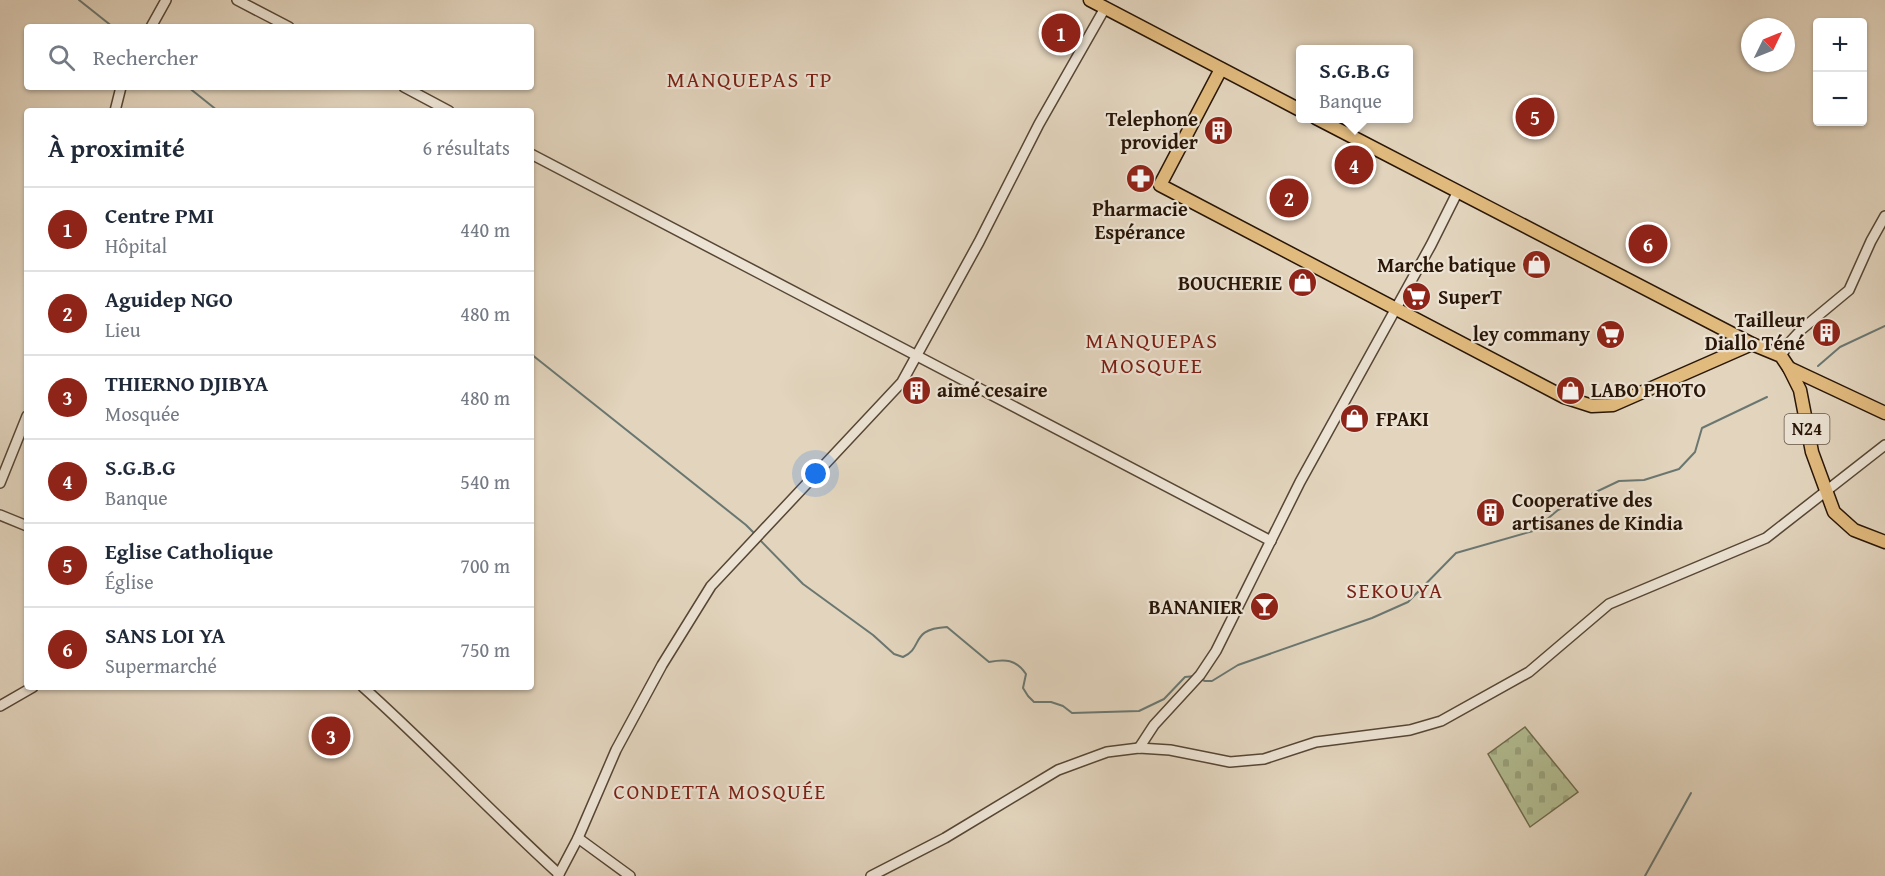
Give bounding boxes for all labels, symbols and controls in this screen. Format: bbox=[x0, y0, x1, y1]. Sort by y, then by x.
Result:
pin: 1 bbox=[1042, 10, 1080, 56]
north arrow bbox=[1741, 18, 1795, 72]
map controls bbox=[1813, 18, 1867, 126]
button: + bbox=[1813, 18, 1867, 72]
search box bbox=[24, 24, 534, 90]
icon: search bbox=[45, 41, 78, 74]
text: Rechercher bbox=[93, 41, 198, 73]
popup bbox=[1296, 45, 1413, 123]
text: S.G.B.G bbox=[1319, 54, 1390, 86]
district label: MANQUEPAS TP bbox=[667, 63, 833, 95]
button: − bbox=[1813, 72, 1867, 126]
text: Banque bbox=[1319, 86, 1382, 115]
pin: 5 bbox=[1516, 94, 1555, 140]
place label: Telephone provider bbox=[1106, 104, 1198, 156]
building icon: Telephone provider bbox=[1203, 115, 1235, 147]
text: À proximité bbox=[48, 128, 185, 167]
text: 6 résultats bbox=[422, 133, 510, 162]
pin: 4 bbox=[1334, 142, 1374, 188]
pharmacy icon: Pharmacie Espérance bbox=[1124, 162, 1156, 194]
pin: 2 bbox=[1270, 176, 1308, 220]
place label: Pharmacie Espérance bbox=[1092, 194, 1188, 246]
text: Centre PMI bbox=[105, 199, 214, 231]
text: 1 bbox=[62, 215, 73, 244]
text: 440 m bbox=[460, 215, 510, 244]
pin: 6 bbox=[1628, 222, 1668, 266]
text: Hôpital bbox=[105, 231, 167, 260]
shop icon: Marche batique bbox=[1521, 249, 1553, 281]
place label: Marche batique bbox=[1377, 250, 1516, 279]
shop icon: BOUCHERIE bbox=[1287, 267, 1319, 299]
place label: BOUCHERIE bbox=[1178, 268, 1282, 297]
supermarket icon: SuperT bbox=[1401, 281, 1433, 313]
place label: SuperT bbox=[1438, 282, 1502, 311]
text: Aguidep NGO bbox=[105, 283, 233, 315]
text: 2 bbox=[62, 299, 73, 328]
text: 480 m bbox=[460, 299, 510, 328]
place label: Tailleur Diallo Téné bbox=[1705, 305, 1805, 357]
text: Lieu bbox=[105, 315, 141, 344]
building icon: Tailleur Diallo Téné bbox=[1810, 316, 1842, 348]
supermarket icon: ley commany bbox=[1595, 318, 1627, 350]
place label: ley commany bbox=[1473, 319, 1591, 348]
district label: MANQUEPAS MOSQUEE bbox=[1086, 324, 1218, 381]
text: THIERNO DJIBYA bbox=[105, 367, 268, 399]
building icon: aimé cesaire bbox=[900, 374, 932, 406]
shop icon: LABO PHOTO bbox=[1554, 374, 1586, 406]
place label: aimé cesaire bbox=[937, 375, 1048, 404]
place label: LABO PHOTO bbox=[1591, 375, 1706, 404]
text: 3 bbox=[62, 383, 73, 412]
text: 480 m bbox=[460, 383, 510, 412]
text: Mosquée bbox=[105, 399, 180, 428]
shop icon: FPAKI bbox=[1339, 403, 1371, 435]
place label: FPAKI bbox=[1376, 404, 1429, 433]
road number: N24 bbox=[1784, 414, 1830, 444]
text: S.G.B.G bbox=[105, 451, 176, 483]
your location bbox=[801, 459, 830, 488]
text: 4 bbox=[62, 467, 73, 496]
text: 540 m bbox=[460, 467, 510, 496]
text: Banque bbox=[105, 483, 168, 512]
place label: Cooperative des artisanes de Kindia bbox=[1512, 485, 1684, 537]
building icon: Cooperative des artisanes de Kindia bbox=[1475, 496, 1507, 528]
text: Eglise Catholique bbox=[105, 535, 273, 567]
text: 5 bbox=[62, 551, 73, 580]
text: 700 m bbox=[460, 551, 510, 580]
text: Église bbox=[105, 567, 154, 596]
district label: SEKOUYA bbox=[1346, 574, 1444, 606]
bar icon: BANANIER bbox=[1248, 591, 1280, 623]
place label: BANANIER bbox=[1148, 592, 1244, 621]
text: SANS LOI YA bbox=[105, 619, 225, 651]
text: 6 bbox=[62, 635, 73, 664]
text: 750 m bbox=[460, 635, 510, 664]
text: Supermarché bbox=[105, 651, 217, 680]
pin: 3 bbox=[312, 714, 350, 758]
district label: СONDETTA MOSQUÉE bbox=[614, 776, 827, 807]

